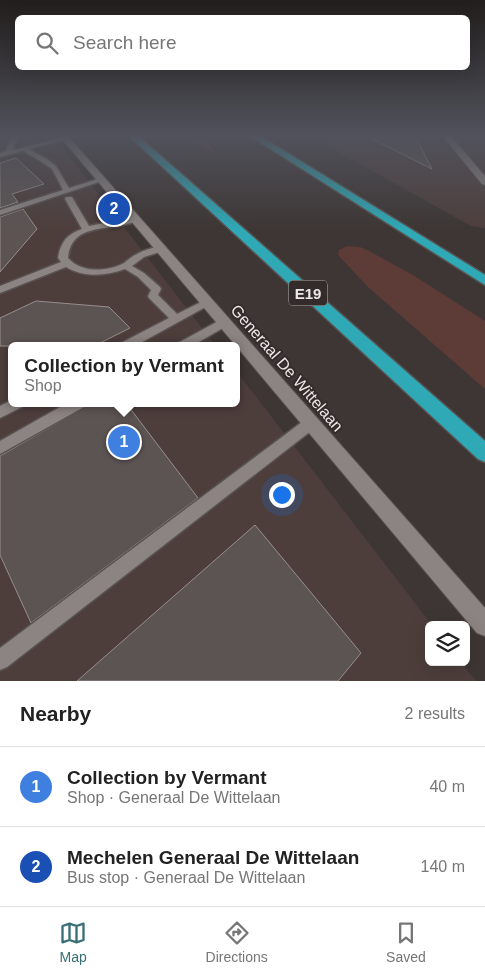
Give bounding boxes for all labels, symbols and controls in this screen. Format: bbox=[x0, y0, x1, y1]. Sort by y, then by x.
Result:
search box bbox=[15, 15, 470, 70]
icon: search bbox=[33, 29, 61, 57]
text: Search here bbox=[73, 32, 177, 53]
pin: 2 bbox=[98, 190, 130, 228]
road number: E19 bbox=[289, 280, 327, 306]
street label: Generaal De Wittelaan bbox=[227, 301, 347, 435]
popup bbox=[8, 342, 240, 407]
text: Collection by Vermant bbox=[24, 355, 224, 376]
text: Shop bbox=[24, 377, 62, 394]
pin: 1 bbox=[108, 423, 140, 461]
your location bbox=[269, 482, 295, 508]
map controls bbox=[425, 621, 470, 666]
button: layers bbox=[425, 621, 470, 666]
text: Nearby bbox=[20, 702, 91, 725]
text: 2 results bbox=[405, 705, 465, 722]
text: Collection by Vermant bbox=[67, 767, 267, 788]
text: 1 bbox=[32, 778, 40, 795]
text: 40 m bbox=[429, 778, 465, 795]
text: Shop · Generaal De Wittelaan bbox=[67, 789, 280, 806]
text: Mechelen Generaal De Wittelaan bbox=[67, 847, 359, 868]
text: 2 bbox=[32, 858, 40, 875]
text: 140 m bbox=[421, 858, 465, 875]
text: Bus stop · Generaal De Wittelaan bbox=[67, 869, 305, 886]
tab: Map bbox=[59, 919, 87, 965]
tab: Directions bbox=[206, 919, 268, 965]
tab: Saved bbox=[386, 919, 426, 965]

